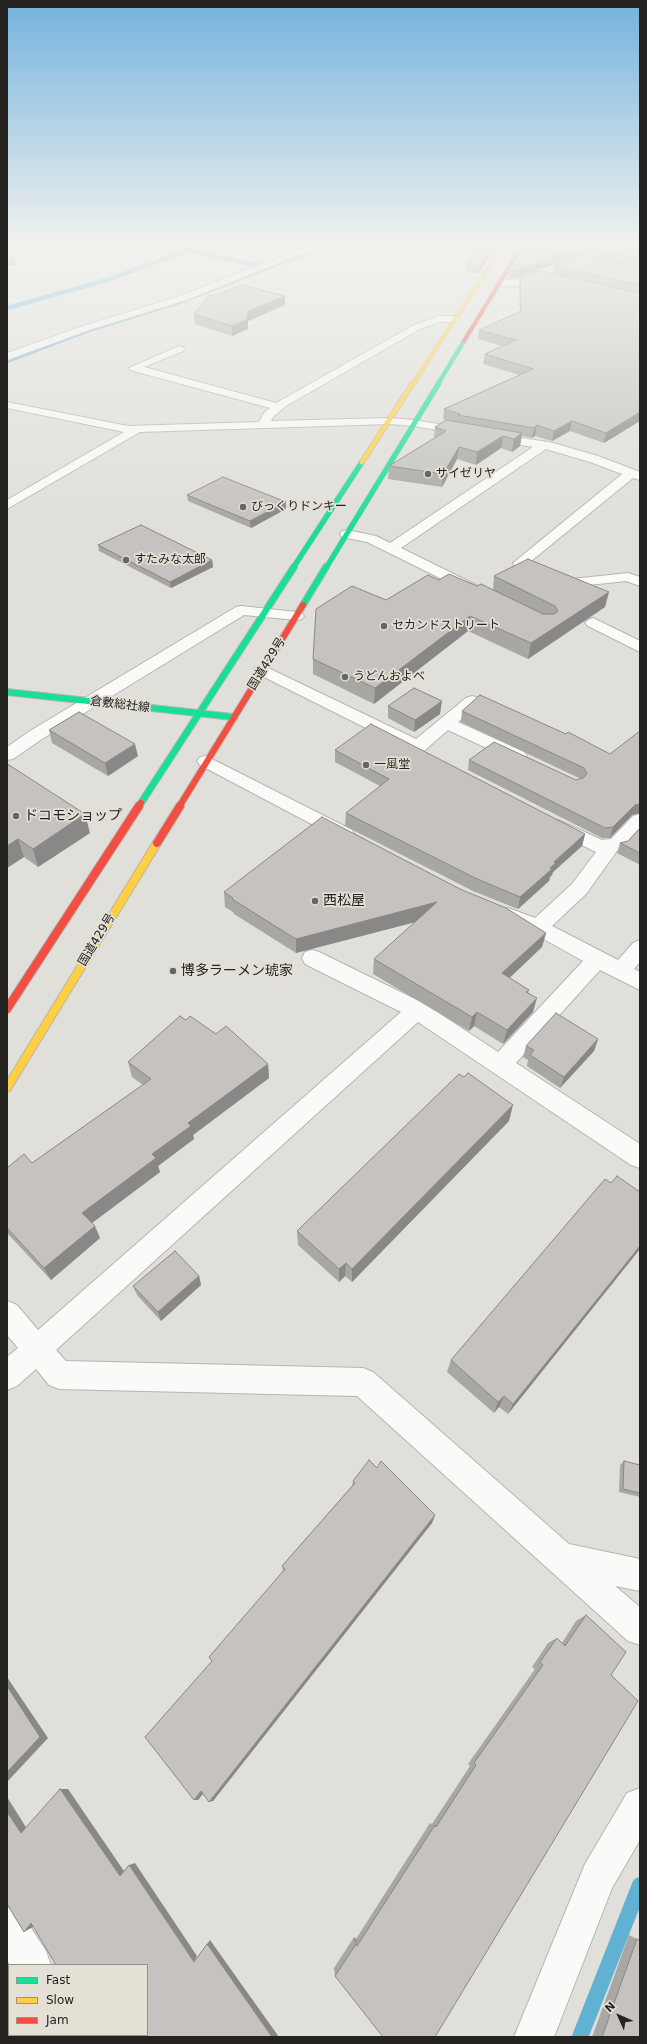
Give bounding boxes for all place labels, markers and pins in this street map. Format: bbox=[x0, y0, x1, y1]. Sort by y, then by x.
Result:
place label: サイゼリヤ bbox=[436, 467, 496, 481]
marker: サイゼリヤ bbox=[423, 469, 433, 479]
place label: びっくりドンキー bbox=[251, 500, 347, 514]
marker: びっくりドンキー bbox=[238, 502, 248, 512]
place label: すたみな太郎 bbox=[134, 553, 206, 567]
marker: すたみな太郎 bbox=[121, 555, 131, 565]
place label: セカンドストリート bbox=[392, 619, 500, 633]
marker: セカンドストリート bbox=[379, 621, 389, 631]
place label: うどんおよべ bbox=[353, 670, 425, 684]
marker: うどんおよべ bbox=[340, 672, 350, 682]
place label: 一風堂 bbox=[374, 758, 410, 772]
marker: 一風堂 bbox=[361, 760, 371, 770]
place label: ドコモショップ bbox=[24, 808, 122, 824]
marker: ドコモショップ bbox=[11, 811, 21, 821]
place label: 西松屋 bbox=[323, 893, 365, 909]
marker: 西松屋 bbox=[310, 896, 320, 906]
place label: 博多ラーメン琥家 bbox=[181, 963, 293, 979]
marker: 博多ラーメン琥家 bbox=[168, 966, 178, 976]

